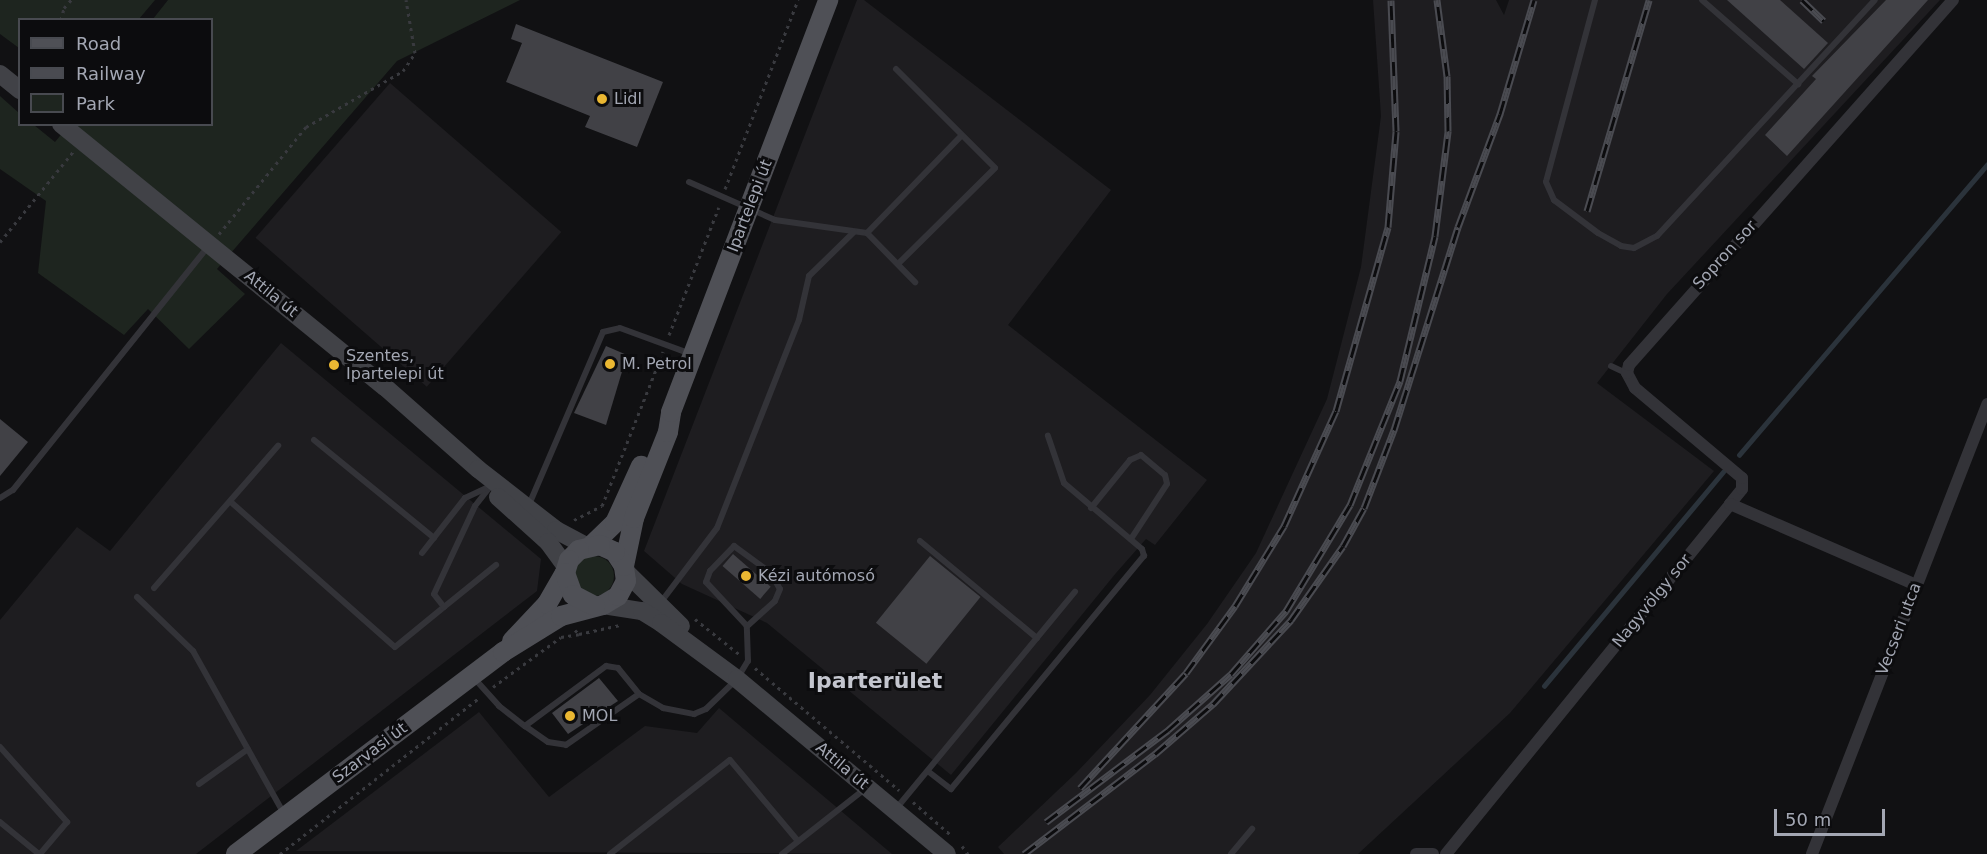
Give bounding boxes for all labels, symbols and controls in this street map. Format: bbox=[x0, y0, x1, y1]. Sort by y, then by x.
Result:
legend bbox=[18, 18, 213, 126]
text: Road bbox=[76, 33, 121, 54]
text: Railway bbox=[76, 63, 146, 84]
place label: Lidl bbox=[614, 89, 642, 109]
marker: Lidl bbox=[595, 92, 609, 106]
text: Park bbox=[76, 93, 115, 114]
street label: Ipartelepi út bbox=[724, 157, 776, 255]
street label: Sopron sor bbox=[1689, 217, 1761, 293]
street label: Attila út bbox=[240, 267, 302, 321]
place label: Szentes, Ipartelepi út bbox=[346, 346, 444, 384]
place label: M. Petrol bbox=[622, 354, 692, 374]
marker: M. Petrol bbox=[603, 357, 617, 371]
marker: Szentes, Ipartelepi út bbox=[327, 358, 341, 372]
street label: Nagyvölgy sor bbox=[1609, 550, 1695, 652]
place label: Kézi autómosó bbox=[758, 566, 875, 586]
marker: Kézi autómosó bbox=[739, 569, 753, 583]
street label: Vecseri utca bbox=[1873, 580, 1925, 678]
district label: Iparterület bbox=[808, 668, 942, 694]
place label: MOL bbox=[582, 706, 617, 726]
marker: MOL bbox=[563, 709, 577, 723]
street label: Szarvasi út bbox=[329, 719, 411, 787]
street label: Attila út bbox=[812, 738, 872, 794]
scale bar bbox=[1777, 797, 1888, 835]
text: 50 m bbox=[1785, 809, 1831, 830]

